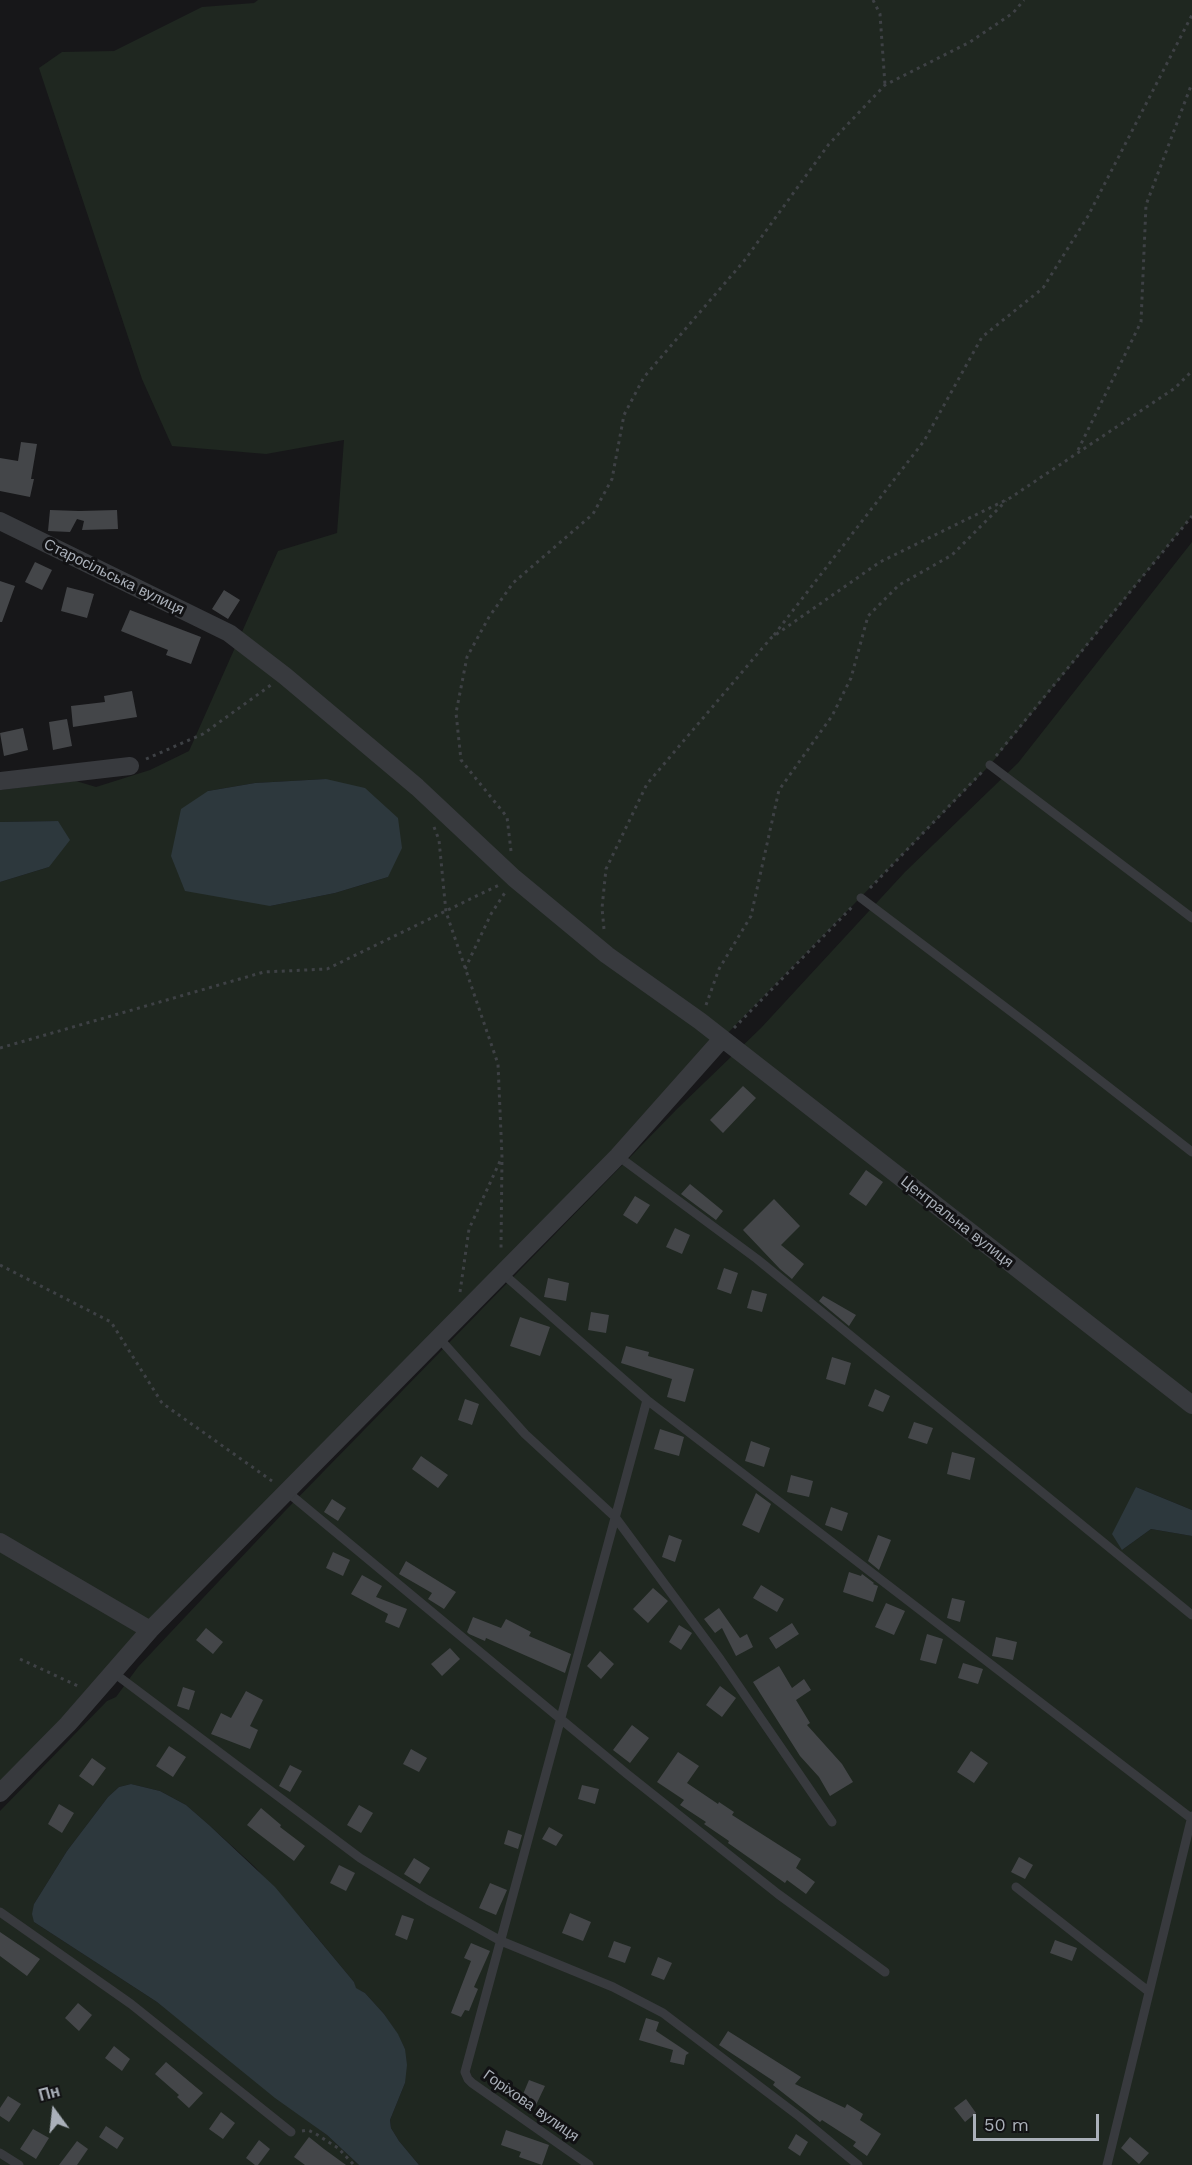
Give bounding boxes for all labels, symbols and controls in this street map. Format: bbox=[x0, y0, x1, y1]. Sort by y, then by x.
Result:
street label: Старосільська вулиця bbox=[41, 535, 187, 619]
street label: Центральна вулиця bbox=[897, 1172, 1017, 1272]
street label: Горіхова вулиця bbox=[480, 2066, 582, 2146]
north arrow bbox=[24, 2081, 84, 2141]
text: Пн bbox=[37, 2081, 62, 2105]
scale bar bbox=[976, 2102, 1102, 2140]
text: 50 m bbox=[984, 2114, 1029, 2135]

